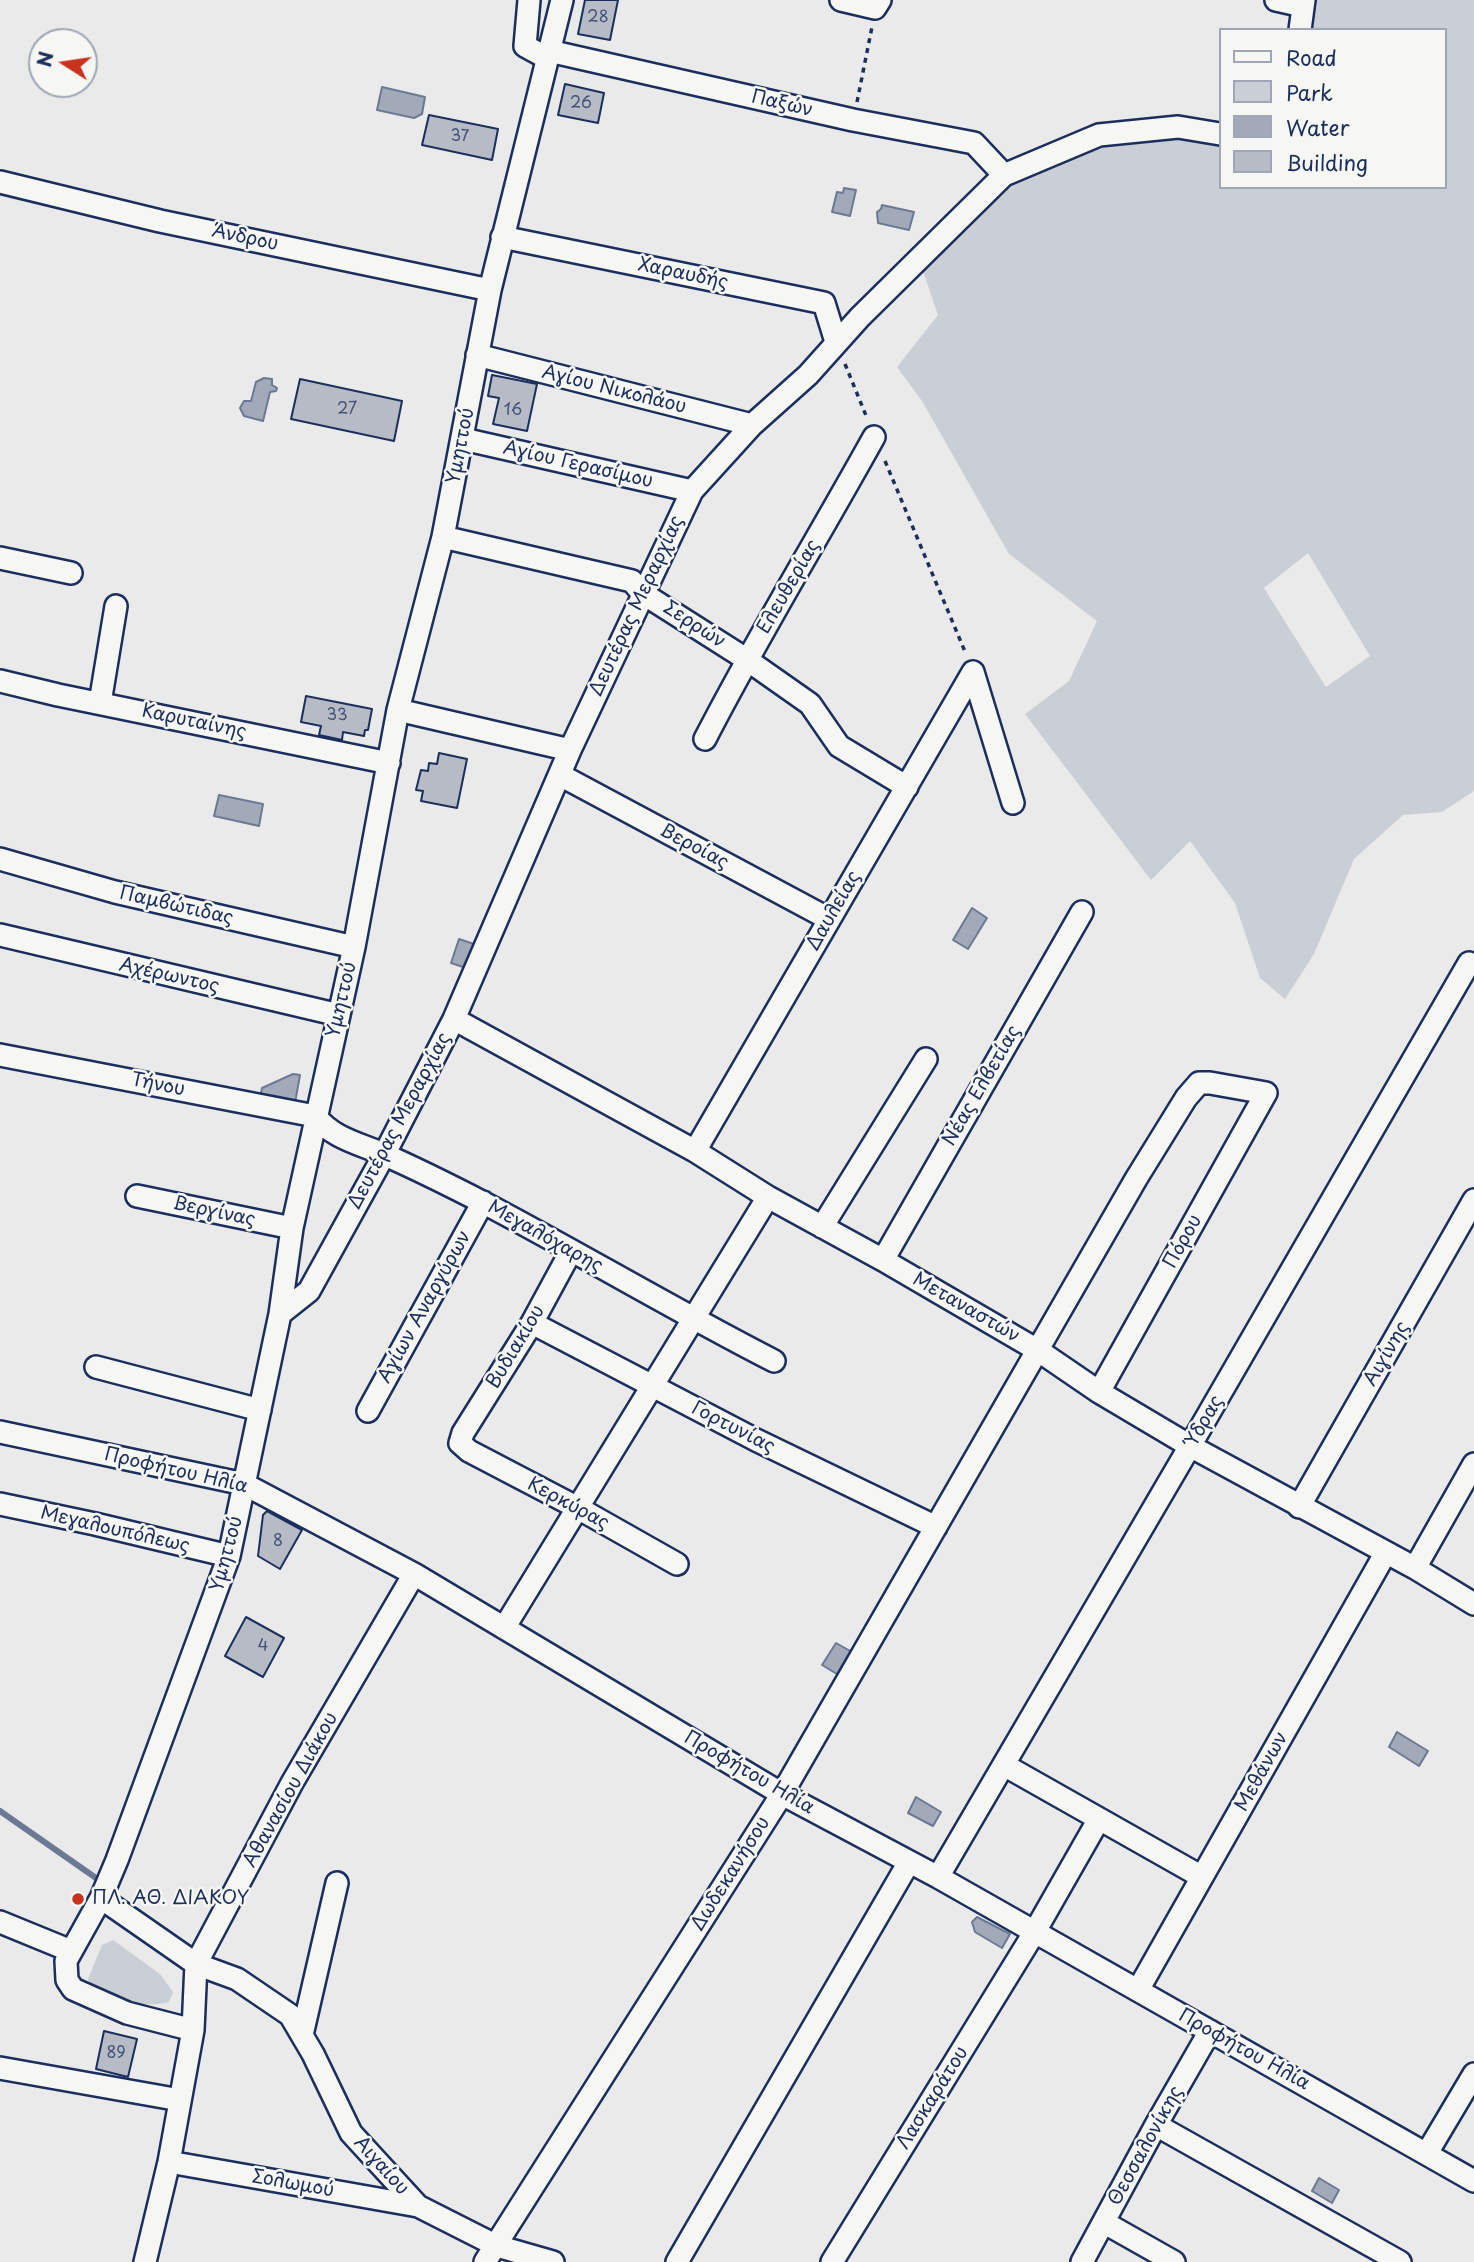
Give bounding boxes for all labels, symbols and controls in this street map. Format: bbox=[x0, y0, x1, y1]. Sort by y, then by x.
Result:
house number: 28 bbox=[587, 8, 609, 28]
north arrow bbox=[28, 28, 98, 98]
legend bbox=[1218, 28, 1446, 189]
text: Road bbox=[1286, 41, 1337, 73]
text: N bbox=[29, 49, 60, 69]
text: Park bbox=[1286, 76, 1333, 108]
street label: Παξών bbox=[749, 86, 815, 122]
house number: 26 bbox=[570, 94, 592, 114]
text: Water bbox=[1286, 111, 1349, 143]
house number: 37 bbox=[451, 127, 469, 147]
text: Building bbox=[1286, 146, 1368, 178]
street label: Άνδρου bbox=[210, 220, 280, 256]
street label: Χαραυδής bbox=[636, 253, 730, 295]
street label: Αγίου Νικολάου bbox=[540, 361, 688, 419]
house number: 27 bbox=[337, 400, 357, 420]
house number: 16 bbox=[504, 401, 522, 421]
street label: Υμηττού bbox=[442, 406, 480, 486]
street label: Αγίου Γερασίμου bbox=[501, 437, 655, 493]
street label: Δευτέρας Μεραρχίας bbox=[585, 512, 689, 700]
street label: Ελευθερίας bbox=[753, 536, 825, 638]
street label: Σερρών bbox=[659, 596, 729, 654]
street label: Καρυταίνης bbox=[140, 700, 248, 744]
house number: 33 bbox=[326, 706, 348, 726]
street label: Βεροίας bbox=[656, 819, 732, 875]
street label: Δαυλείας bbox=[802, 867, 866, 955]
street label: Παμβώτιδας bbox=[117, 882, 235, 930]
street label: Αχέρωντος bbox=[117, 953, 221, 999]
street label: Υμηττού bbox=[322, 960, 362, 1040]
street label: Νέας Ελβετίας bbox=[938, 1022, 1026, 1150]
street label: Δευτέρας Μεραρχίας bbox=[344, 1029, 456, 1213]
street label: Τήνου bbox=[129, 1069, 187, 1101]
street label: Βεργίνας bbox=[171, 1192, 257, 1232]
street label: Μεγαλόχαρης bbox=[483, 1196, 607, 1278]
street label: Πόρου bbox=[1159, 1211, 1207, 1273]
street label: Αγίων Αναργύρων bbox=[374, 1227, 476, 1387]
street label: Μεταναστών bbox=[908, 1268, 1024, 1348]
street label: Βυδιακίου bbox=[482, 1301, 550, 1393]
street label: Αιγίνης bbox=[1359, 1318, 1415, 1390]
street label: Ύδρας bbox=[1181, 1392, 1229, 1450]
street label: Γορτυνίας bbox=[687, 1397, 779, 1459]
street label: Προφήτου Ηλία bbox=[102, 1443, 250, 1499]
street label: Κερκύρας bbox=[523, 1473, 613, 1535]
street label: Μεγαλουπόλεως bbox=[38, 1502, 192, 1558]
street label: Υμηττού bbox=[206, 1514, 248, 1594]
house number: 8 bbox=[273, 1532, 283, 1552]
house number: 4 bbox=[258, 1637, 268, 1657]
street label: Αθανασίου Διάκου bbox=[239, 1709, 343, 1871]
street label: Προφήτου Ηλία bbox=[680, 1727, 818, 1819]
street label: Μεθάνων bbox=[1231, 1728, 1293, 1816]
street label: Δωδεκανήσου bbox=[687, 1813, 775, 1935]
place label: ΠΛ. ΑΘ. ΔΙΑΚΟΥ bbox=[92, 1888, 249, 1910]
marker: ΠΛ. ΑΘ. ΔΙΑΚΟΥ bbox=[70, 1891, 86, 1907]
street label: Προφήτου Ηλία bbox=[1174, 2005, 1314, 2095]
street label: Λασκαράτου bbox=[892, 2042, 974, 2154]
house number: 89 bbox=[106, 2044, 126, 2064]
street label: Θεσσαλονίκης bbox=[1104, 2082, 1188, 2210]
street label: Αιγαίου bbox=[349, 2132, 413, 2200]
street label: Σολωμού bbox=[250, 2166, 336, 2202]

